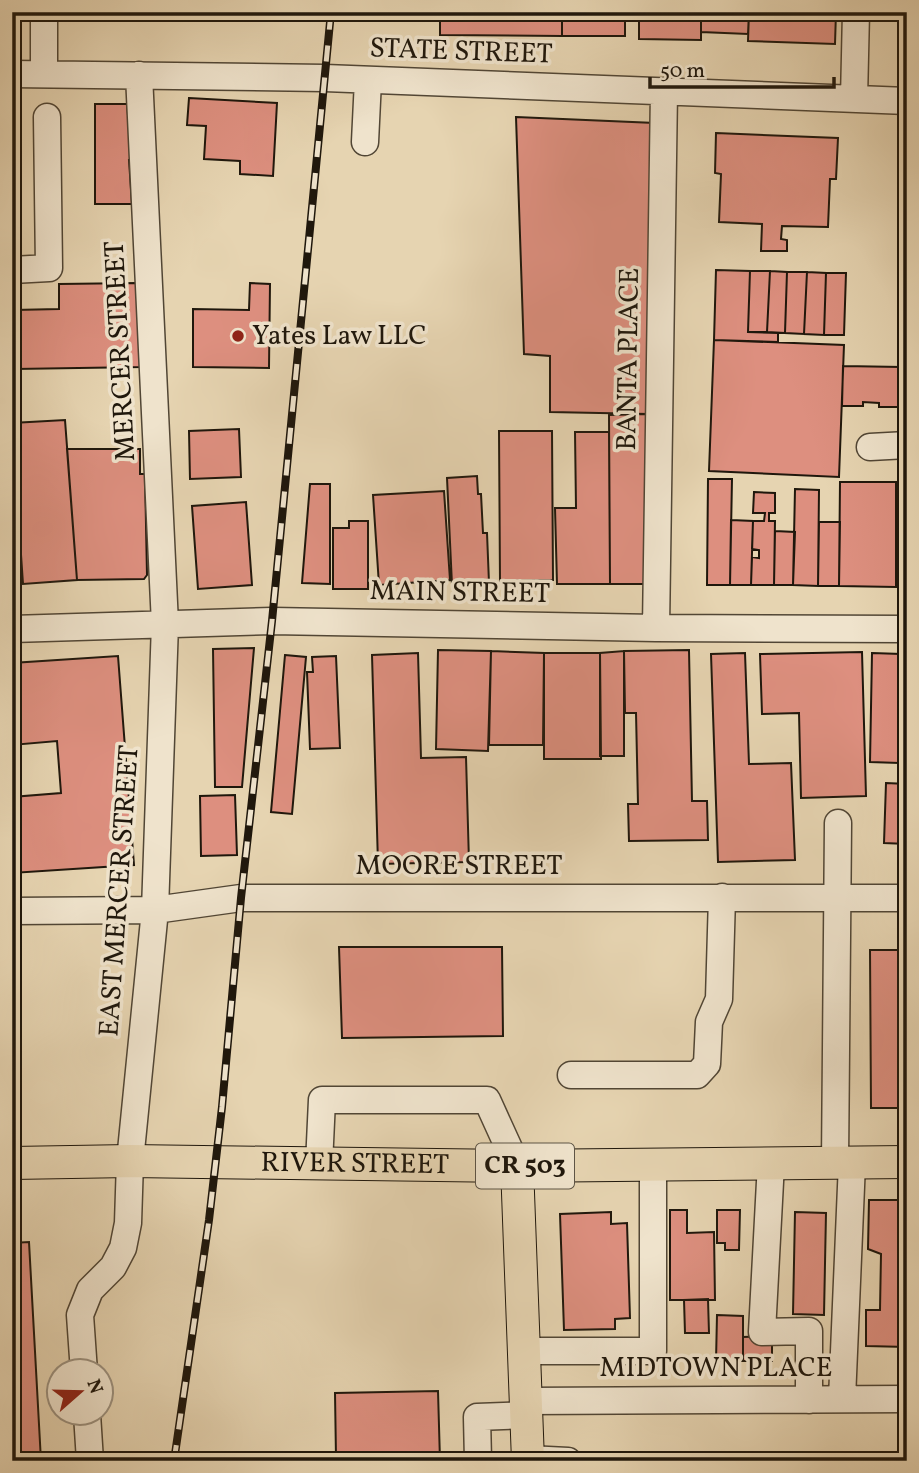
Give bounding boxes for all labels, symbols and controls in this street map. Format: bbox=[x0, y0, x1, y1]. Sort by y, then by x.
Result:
street label: STATE STREET bbox=[369, 29, 553, 75]
scale bar bbox=[650, 46, 833, 90]
text: 50 m bbox=[660, 57, 705, 86]
street label: MERCER STREET bbox=[96, 240, 146, 462]
street label: BANTA PLACE bbox=[608, 267, 650, 451]
place label: Yates Law LLC bbox=[252, 317, 427, 356]
marker: Yates Law LLC bbox=[230, 328, 246, 344]
street label: MAIN STREET bbox=[369, 572, 551, 614]
street label: EAST MERCER STREET bbox=[90, 744, 150, 1038]
street label: MOORE STREET bbox=[355, 847, 563, 886]
street label: RIVER STREET bbox=[260, 1143, 449, 1185]
road number: CR 503 bbox=[476, 1144, 574, 1189]
street label: MIDTOWN PLACE bbox=[599, 1349, 833, 1388]
north arrow bbox=[46, 1358, 116, 1428]
text: N bbox=[80, 1376, 109, 1398]

